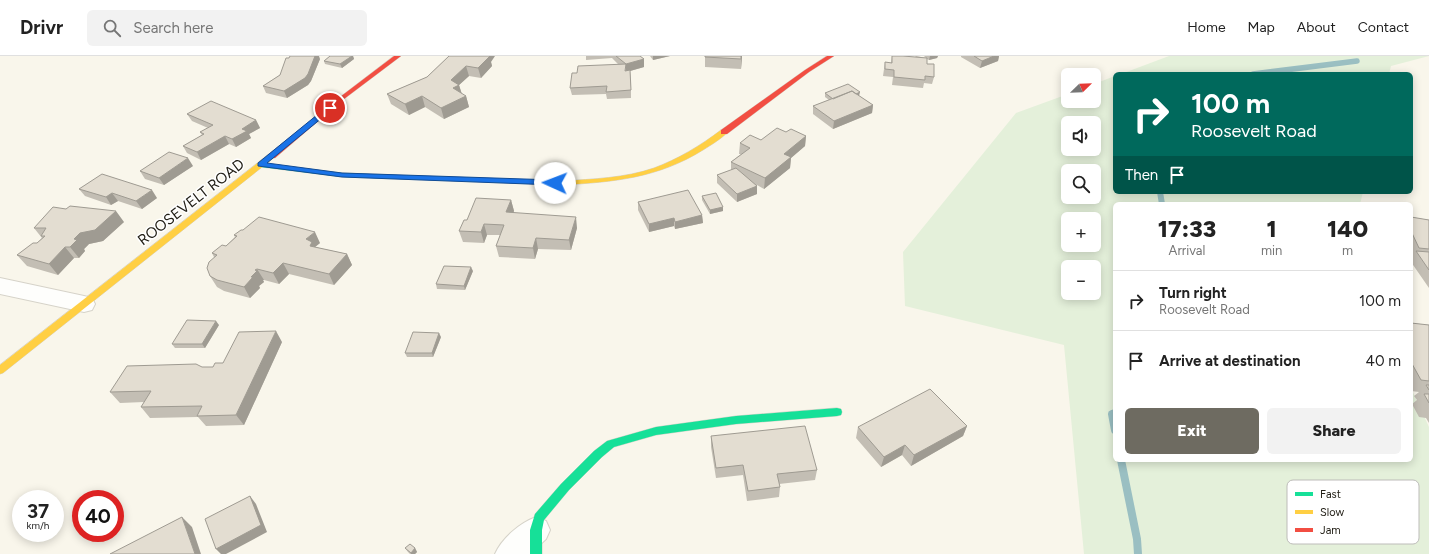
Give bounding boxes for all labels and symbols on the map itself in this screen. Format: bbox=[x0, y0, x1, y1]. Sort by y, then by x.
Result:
north arrow bbox=[1061, 68, 1101, 108]
pin bbox=[313, 91, 347, 125]
street label: ROOSEVELT ROAD bbox=[134, 155, 248, 249]
position arrow bbox=[534, 162, 576, 204]
legend bbox=[1287, 480, 1419, 544]
text: Fast bbox=[1320, 488, 1341, 501]
speed limit sign: 40 bbox=[72, 490, 124, 542]
text: Slow bbox=[1320, 506, 1344, 519]
text: Jam bbox=[1320, 524, 1341, 537]

